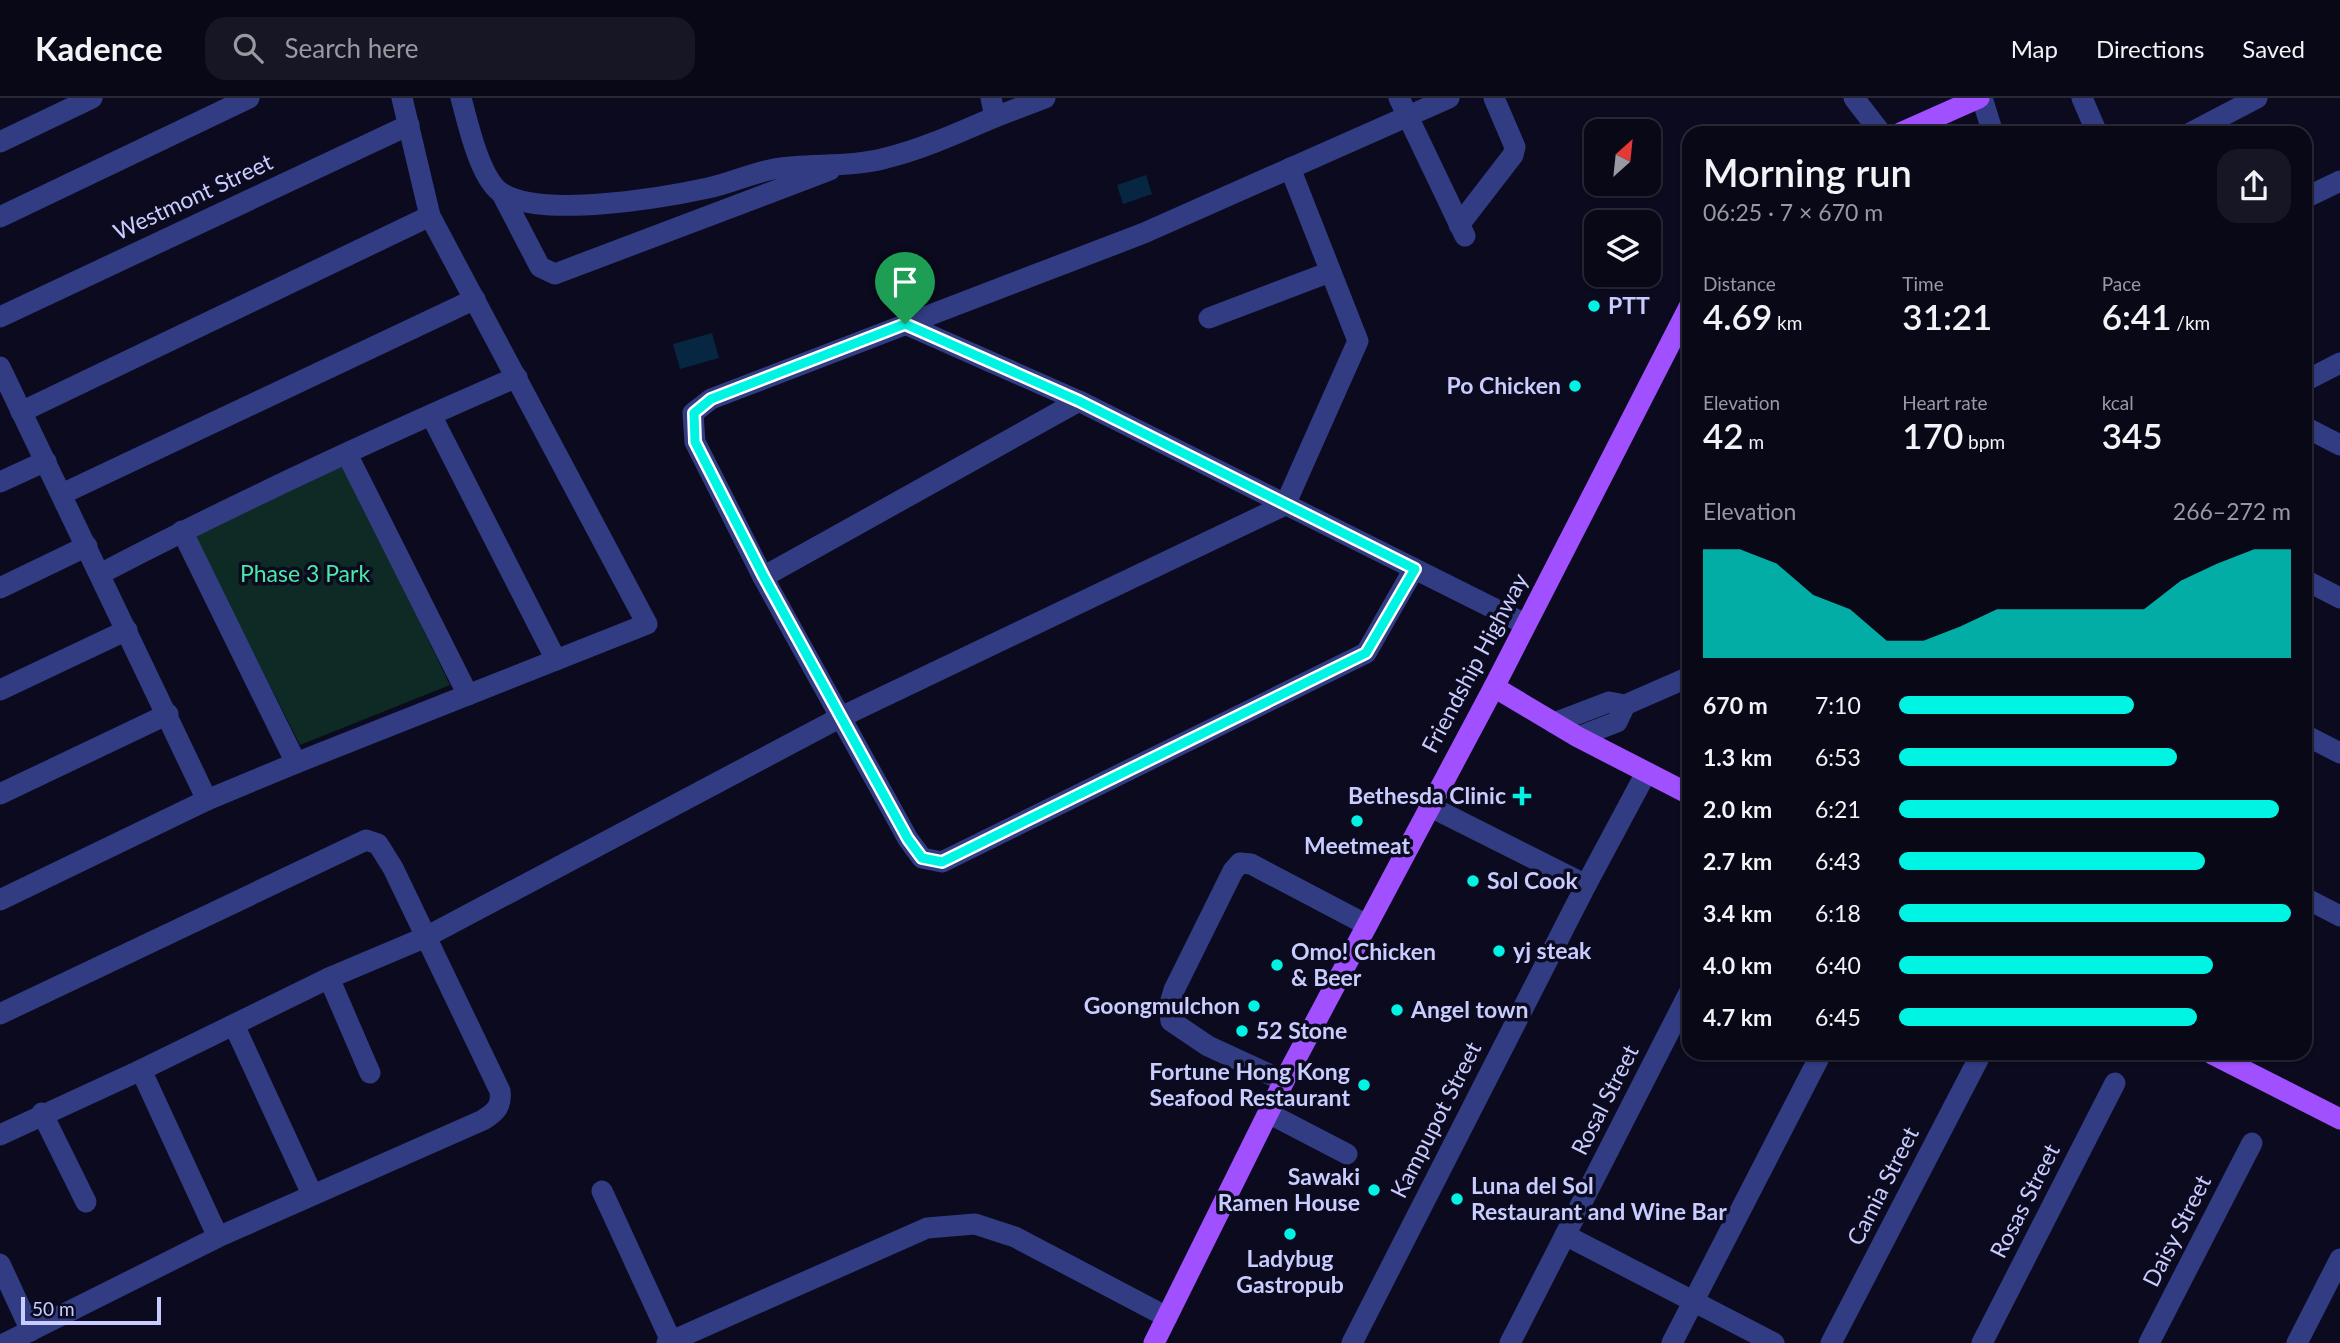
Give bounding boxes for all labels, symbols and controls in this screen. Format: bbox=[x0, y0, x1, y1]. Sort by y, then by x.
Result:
search box bbox=[205, 17, 695, 80]
text: Kadence bbox=[35, 28, 163, 68]
icon: search bbox=[229, 29, 267, 67]
text: Search here bbox=[285, 32, 419, 64]
text: Map bbox=[2011, 34, 2058, 63]
text: Directions bbox=[2096, 34, 2204, 63]
text: Saved bbox=[2242, 34, 2305, 63]
north arrow bbox=[1584, 119, 1661, 196]
map controls bbox=[1584, 119, 1661, 287]
street label: Westmont Street bbox=[109, 147, 277, 245]
text: Morning run bbox=[1703, 149, 1912, 195]
button: share bbox=[2217, 149, 2291, 223]
text: 06:25 · 7 × 670 m bbox=[1703, 198, 1883, 226]
button: layers bbox=[1584, 210, 1661, 287]
pin bbox=[875, 252, 935, 324]
icon: arrive bbox=[886, 263, 924, 301]
text: Distance bbox=[1703, 272, 1776, 295]
text: Time bbox=[1902, 272, 1944, 295]
text: Pace bbox=[2102, 272, 2141, 295]
place label: PTT bbox=[1608, 291, 1650, 319]
text: 4.69 bbox=[1703, 295, 1772, 337]
text: 31:21 bbox=[1902, 295, 1992, 337]
text: 6:41 bbox=[2102, 295, 2171, 337]
marker: PTT bbox=[1586, 298, 1602, 314]
text: km bbox=[1772, 311, 1802, 334]
text: /km bbox=[2171, 311, 2210, 334]
place label: Po Chicken bbox=[1446, 371, 1561, 399]
marker: Po Chicken bbox=[1567, 378, 1583, 394]
text: Elevation bbox=[1703, 391, 1780, 414]
text: Heart rate bbox=[1902, 391, 1988, 414]
text: kcal bbox=[2102, 391, 2134, 414]
text: 42 bbox=[1703, 414, 1744, 456]
text: 170 bbox=[1902, 414, 1963, 456]
text: 345 bbox=[2102, 414, 2163, 456]
text: m bbox=[1744, 430, 1764, 453]
text: bpm bbox=[1963, 430, 2005, 453]
text: Elevation bbox=[1703, 497, 1796, 525]
text: 266–272 m bbox=[2173, 497, 2291, 525]
park label: Phase 3 Park bbox=[240, 559, 370, 587]
street label: Friendship Highway bbox=[1415, 568, 1533, 757]
text: 670 m bbox=[1703, 691, 1768, 719]
text: 7:10 bbox=[1815, 691, 1861, 719]
text: 1.3 km bbox=[1703, 743, 1772, 771]
text: 6:53 bbox=[1815, 743, 1861, 771]
place label: Bethesda Clinic bbox=[1348, 781, 1506, 809]
marker: Bethesda Clinic bbox=[1512, 786, 1532, 806]
text: 2.0 km bbox=[1703, 795, 1772, 823]
text: 6:21 bbox=[1815, 795, 1861, 823]
marker: Meetmeat bbox=[1349, 813, 1365, 829]
place label: Meetmeat bbox=[1304, 831, 1410, 859]
text: 2.7 km bbox=[1703, 847, 1772, 875]
text: 6:43 bbox=[1815, 847, 1861, 875]
place label: Sol Cook bbox=[1487, 866, 1578, 894]
marker: Sol Cook bbox=[1465, 873, 1481, 889]
text: 3.4 km bbox=[1703, 899, 1772, 927]
text: 6:18 bbox=[1815, 899, 1861, 927]
place label: yj steak bbox=[1513, 936, 1592, 964]
place label: Omo! Chicken & Beer bbox=[1291, 937, 1436, 991]
marker: yj steak bbox=[1491, 943, 1507, 959]
text: 4.0 km bbox=[1703, 951, 1772, 979]
text: 6:40 bbox=[1815, 951, 1861, 979]
marker: Omo! Chicken & Beer bbox=[1269, 957, 1285, 973]
place label: Goongmulchon bbox=[1084, 991, 1240, 1019]
place label: Angel town bbox=[1410, 995, 1528, 1023]
marker: Goongmulchon bbox=[1246, 998, 1262, 1014]
marker: Angel town bbox=[1389, 1002, 1405, 1018]
text: 4.7 km bbox=[1703, 1003, 1772, 1031]
text: 6:45 bbox=[1815, 1003, 1861, 1031]
place label: 52 Stone bbox=[1256, 1016, 1347, 1044]
marker: 52 Stone bbox=[1234, 1023, 1250, 1039]
street label: Kampupot Street bbox=[1384, 1036, 1487, 1202]
street label: Rosal Street bbox=[1564, 1039, 1644, 1159]
place label: Fortune Hong Kong Seafood Restaurant bbox=[1149, 1057, 1350, 1111]
marker: Fortune Hong Kong Seafood Restaurant bbox=[1356, 1077, 1372, 1093]
street label: Camia Street bbox=[1840, 1121, 1924, 1249]
street label: Rosas Street bbox=[1983, 1138, 2065, 1262]
place label: Sawaki Ramen House bbox=[1218, 1162, 1360, 1216]
street label: Daisy Street bbox=[2136, 1169, 2217, 1291]
place label: Luna del Sol Restaurant and Wine Bar bbox=[1471, 1171, 1727, 1225]
marker: Sawaki Ramen House bbox=[1366, 1182, 1382, 1198]
marker: Luna del Sol Restaurant and Wine Bar bbox=[1449, 1191, 1465, 1207]
marker: Ladybug Gastropub bbox=[1282, 1226, 1298, 1242]
place label: Ladybug Gastropub bbox=[1236, 1244, 1344, 1298]
scale bar bbox=[21, 1294, 161, 1326]
text: 50 m bbox=[32, 1297, 75, 1320]

